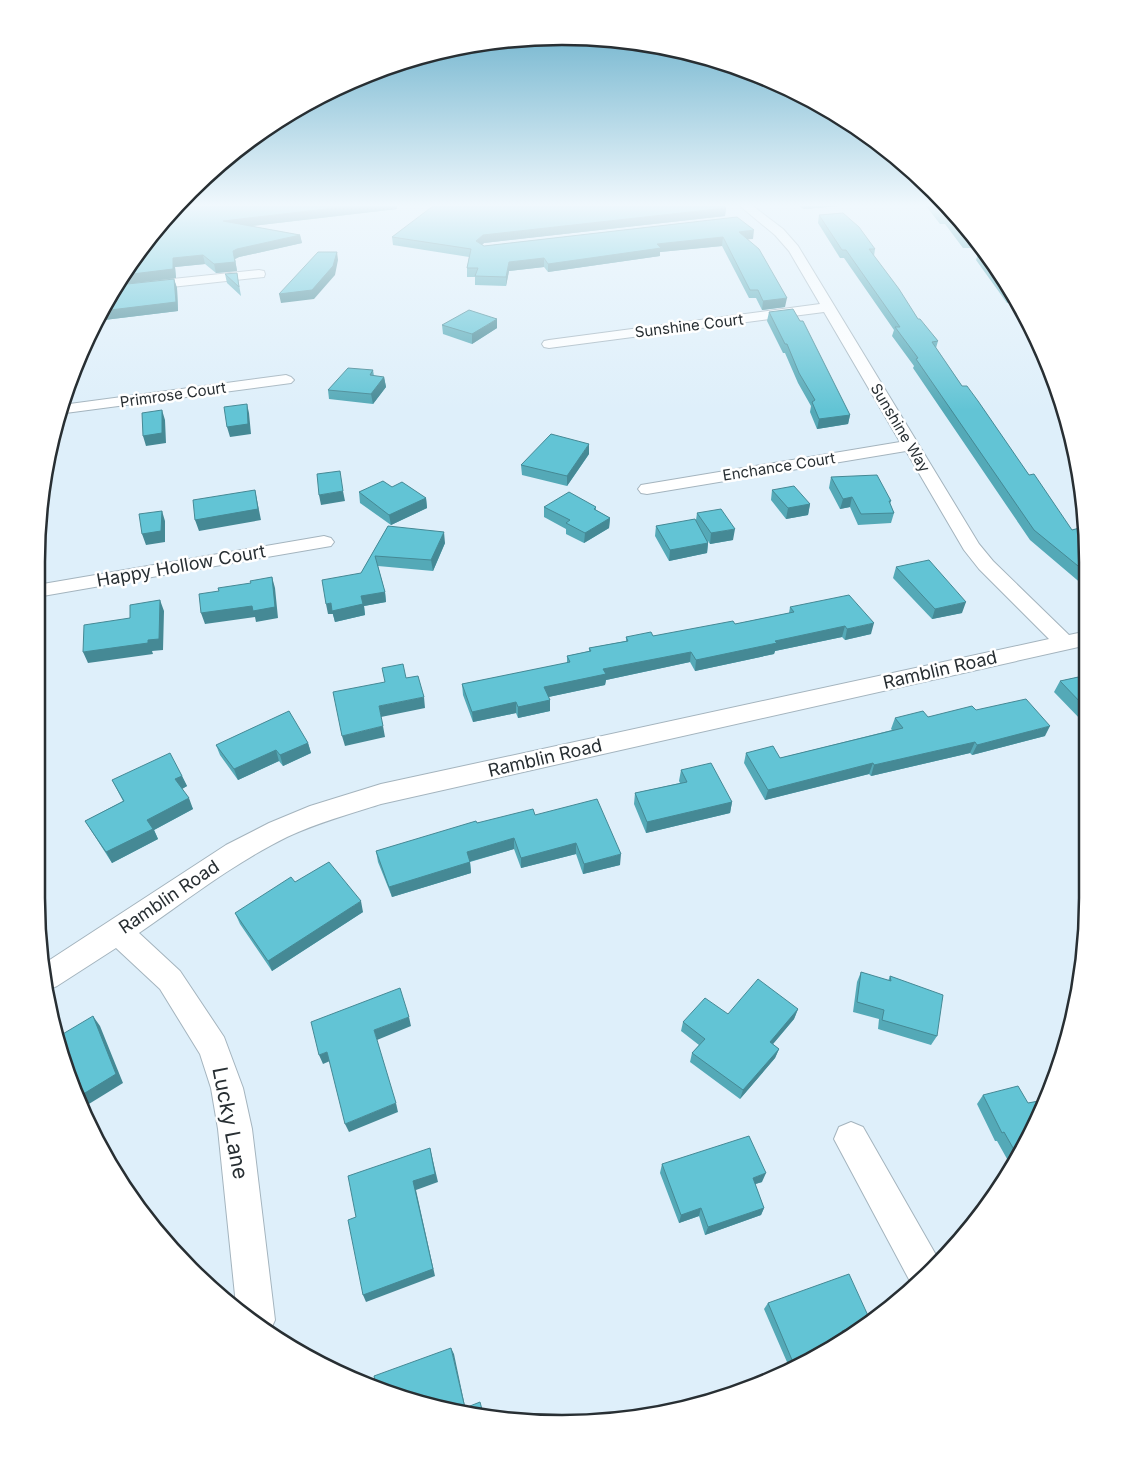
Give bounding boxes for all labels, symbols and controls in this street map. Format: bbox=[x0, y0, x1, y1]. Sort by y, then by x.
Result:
street label: Sunshine Court bbox=[634, 309, 744, 342]
street label: Primrose Court bbox=[119, 378, 227, 411]
street label: Sunshine Way bbox=[866, 380, 935, 476]
street label: Enchance Court bbox=[721, 448, 837, 485]
street label: Happy Hollow Court bbox=[95, 540, 267, 591]
street label: Ramblin Road bbox=[881, 646, 999, 693]
street label: Ramblin Road bbox=[486, 734, 604, 781]
street label: Ramblin Road bbox=[115, 855, 223, 938]
street label: Lucky Lane bbox=[207, 1065, 254, 1181]

